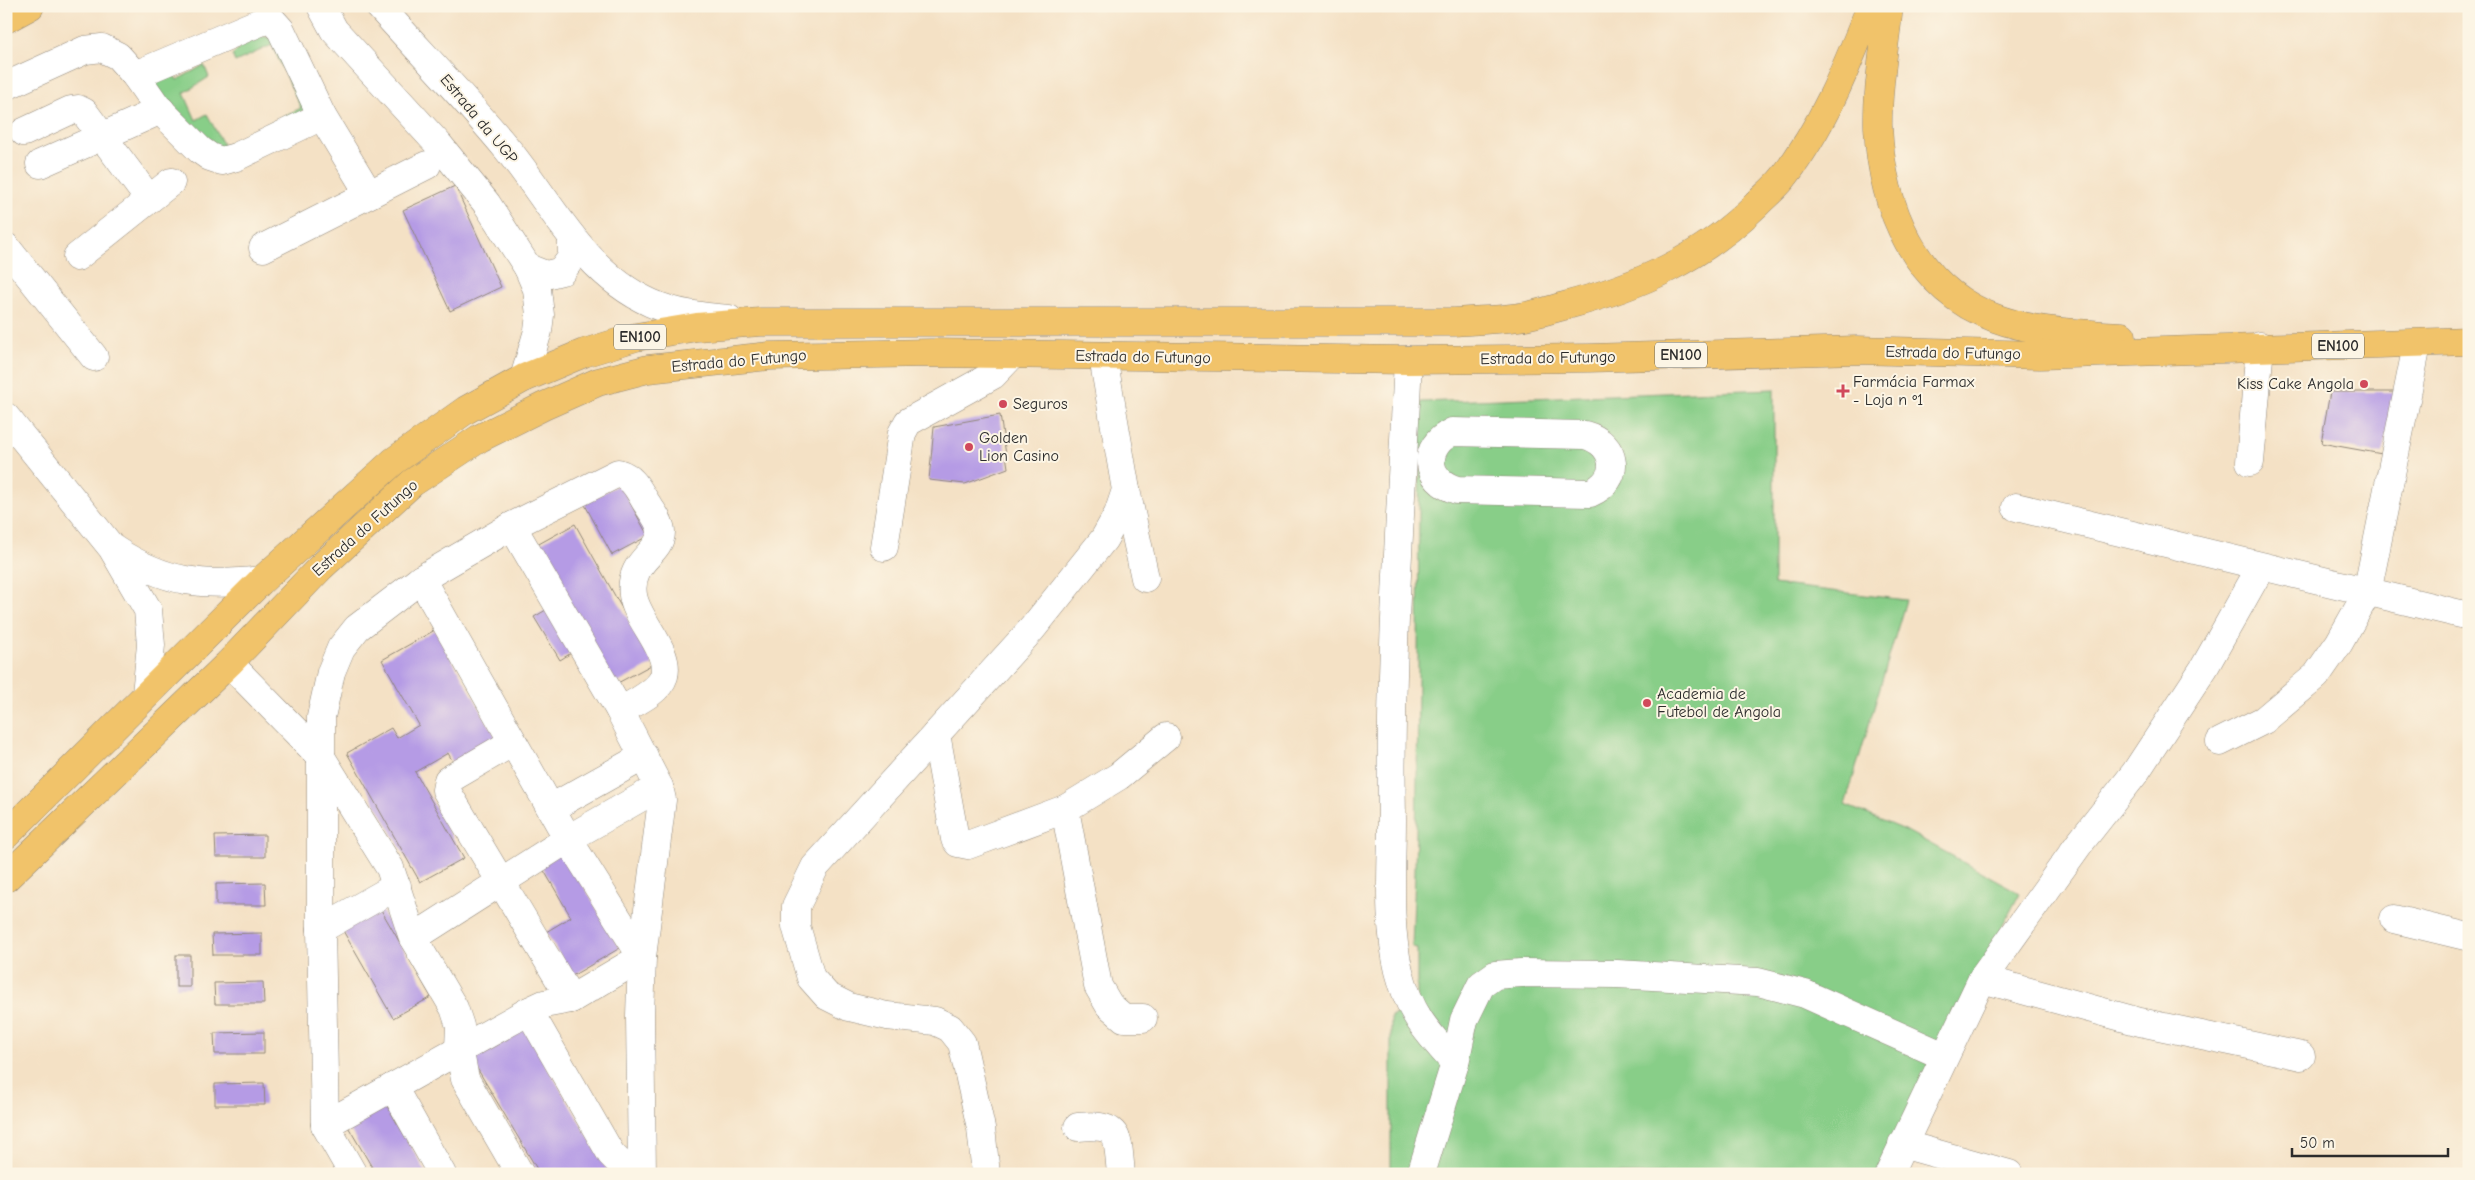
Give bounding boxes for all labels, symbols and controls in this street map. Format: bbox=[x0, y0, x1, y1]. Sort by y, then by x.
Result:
street label: Estrada da UGP bbox=[436, 71, 522, 167]
road number: EN100 bbox=[614, 324, 666, 350]
road number: EN100 bbox=[2312, 334, 2364, 358]
road number: EN100 bbox=[1655, 342, 1707, 368]
street label: Estrada do Futungo bbox=[1885, 343, 2021, 363]
street label: Estrada do Futungo bbox=[671, 346, 807, 376]
street label: Estrada do Futungo bbox=[1075, 347, 1211, 367]
street label: Estrada do Futungo bbox=[1480, 348, 1616, 368]
place label: Farmácia Farmax - Loja n º1 bbox=[1853, 373, 1975, 409]
place label: Kiss Cake Angola bbox=[2237, 375, 2354, 393]
marker: Kiss Cake Angola bbox=[2358, 378, 2370, 390]
marker: Farmácia Farmax - Loja n º1 bbox=[1837, 385, 1849, 397]
place label: Seguros bbox=[1013, 395, 1068, 413]
marker: Seguros bbox=[997, 398, 1009, 410]
place label: Golden Lion Casino bbox=[979, 429, 1059, 465]
marker: Golden Lion Casino bbox=[963, 441, 975, 453]
street label: Estrada do Futungo bbox=[309, 476, 421, 580]
place label: Academia de Futebol de Angola bbox=[1657, 685, 1781, 721]
marker: Academia de Futebol de Angola bbox=[1641, 697, 1653, 709]
scale bar bbox=[2292, 1125, 2449, 1157]
text: 50 m bbox=[2300, 1134, 2335, 1152]

